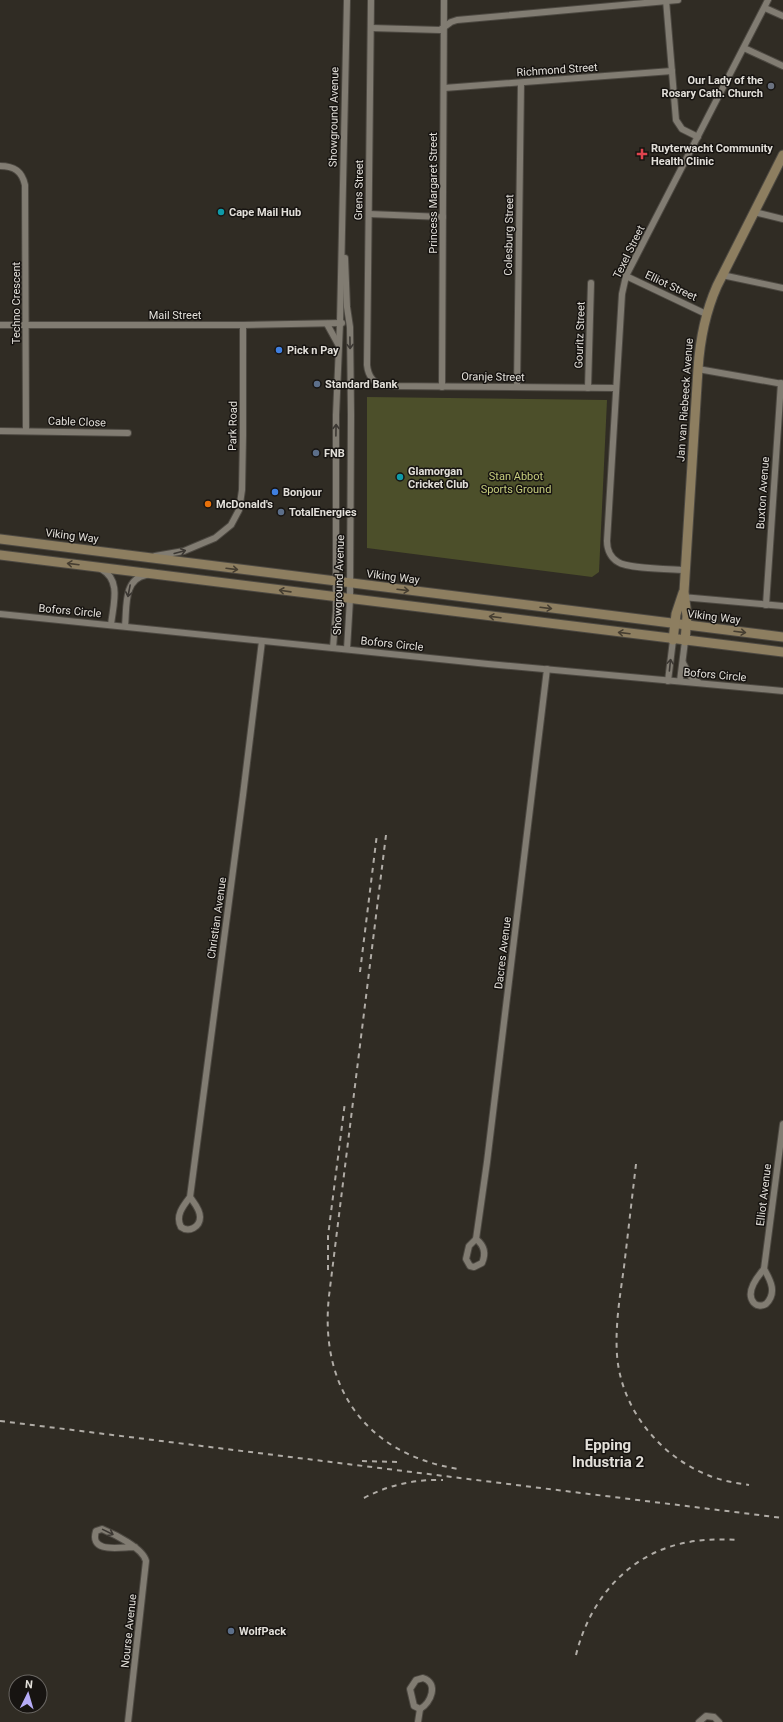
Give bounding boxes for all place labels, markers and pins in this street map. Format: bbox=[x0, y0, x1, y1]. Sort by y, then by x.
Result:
place label: Our Lady of the Rosary Cath. Church bbox=[662, 74, 763, 100]
marker: Our Lady of the Rosary Cath. Church bbox=[766, 81, 776, 91]
place label: Ruyterwacht Community Health Clinic bbox=[651, 142, 773, 168]
marker: Ruyterwacht Community Health Clinic bbox=[636, 148, 648, 160]
place label: Cape Mail Hub bbox=[229, 206, 301, 219]
marker: Cape Mail Hub bbox=[216, 207, 226, 217]
place label: Pick n Pay bbox=[287, 344, 339, 357]
marker: Pick n Pay bbox=[274, 345, 284, 355]
place label: Standard Bank bbox=[325, 378, 398, 391]
marker: Standard Bank bbox=[312, 379, 322, 389]
place label: FNB bbox=[324, 447, 345, 460]
marker: FNB bbox=[311, 448, 321, 458]
place label: Glamorgan Cricket Club bbox=[408, 465, 469, 491]
marker: Glamorgan Cricket Club bbox=[395, 472, 405, 482]
place label: Bonjour bbox=[283, 486, 322, 499]
marker: Bonjour bbox=[270, 487, 280, 497]
place label: McDonald's bbox=[216, 498, 273, 511]
marker: McDonald's bbox=[203, 499, 213, 509]
place label: TotalEnergies bbox=[289, 506, 357, 519]
marker: TotalEnergies bbox=[276, 507, 286, 517]
place label: WolfPack bbox=[239, 1625, 286, 1638]
marker: WolfPack bbox=[226, 1626, 236, 1636]

